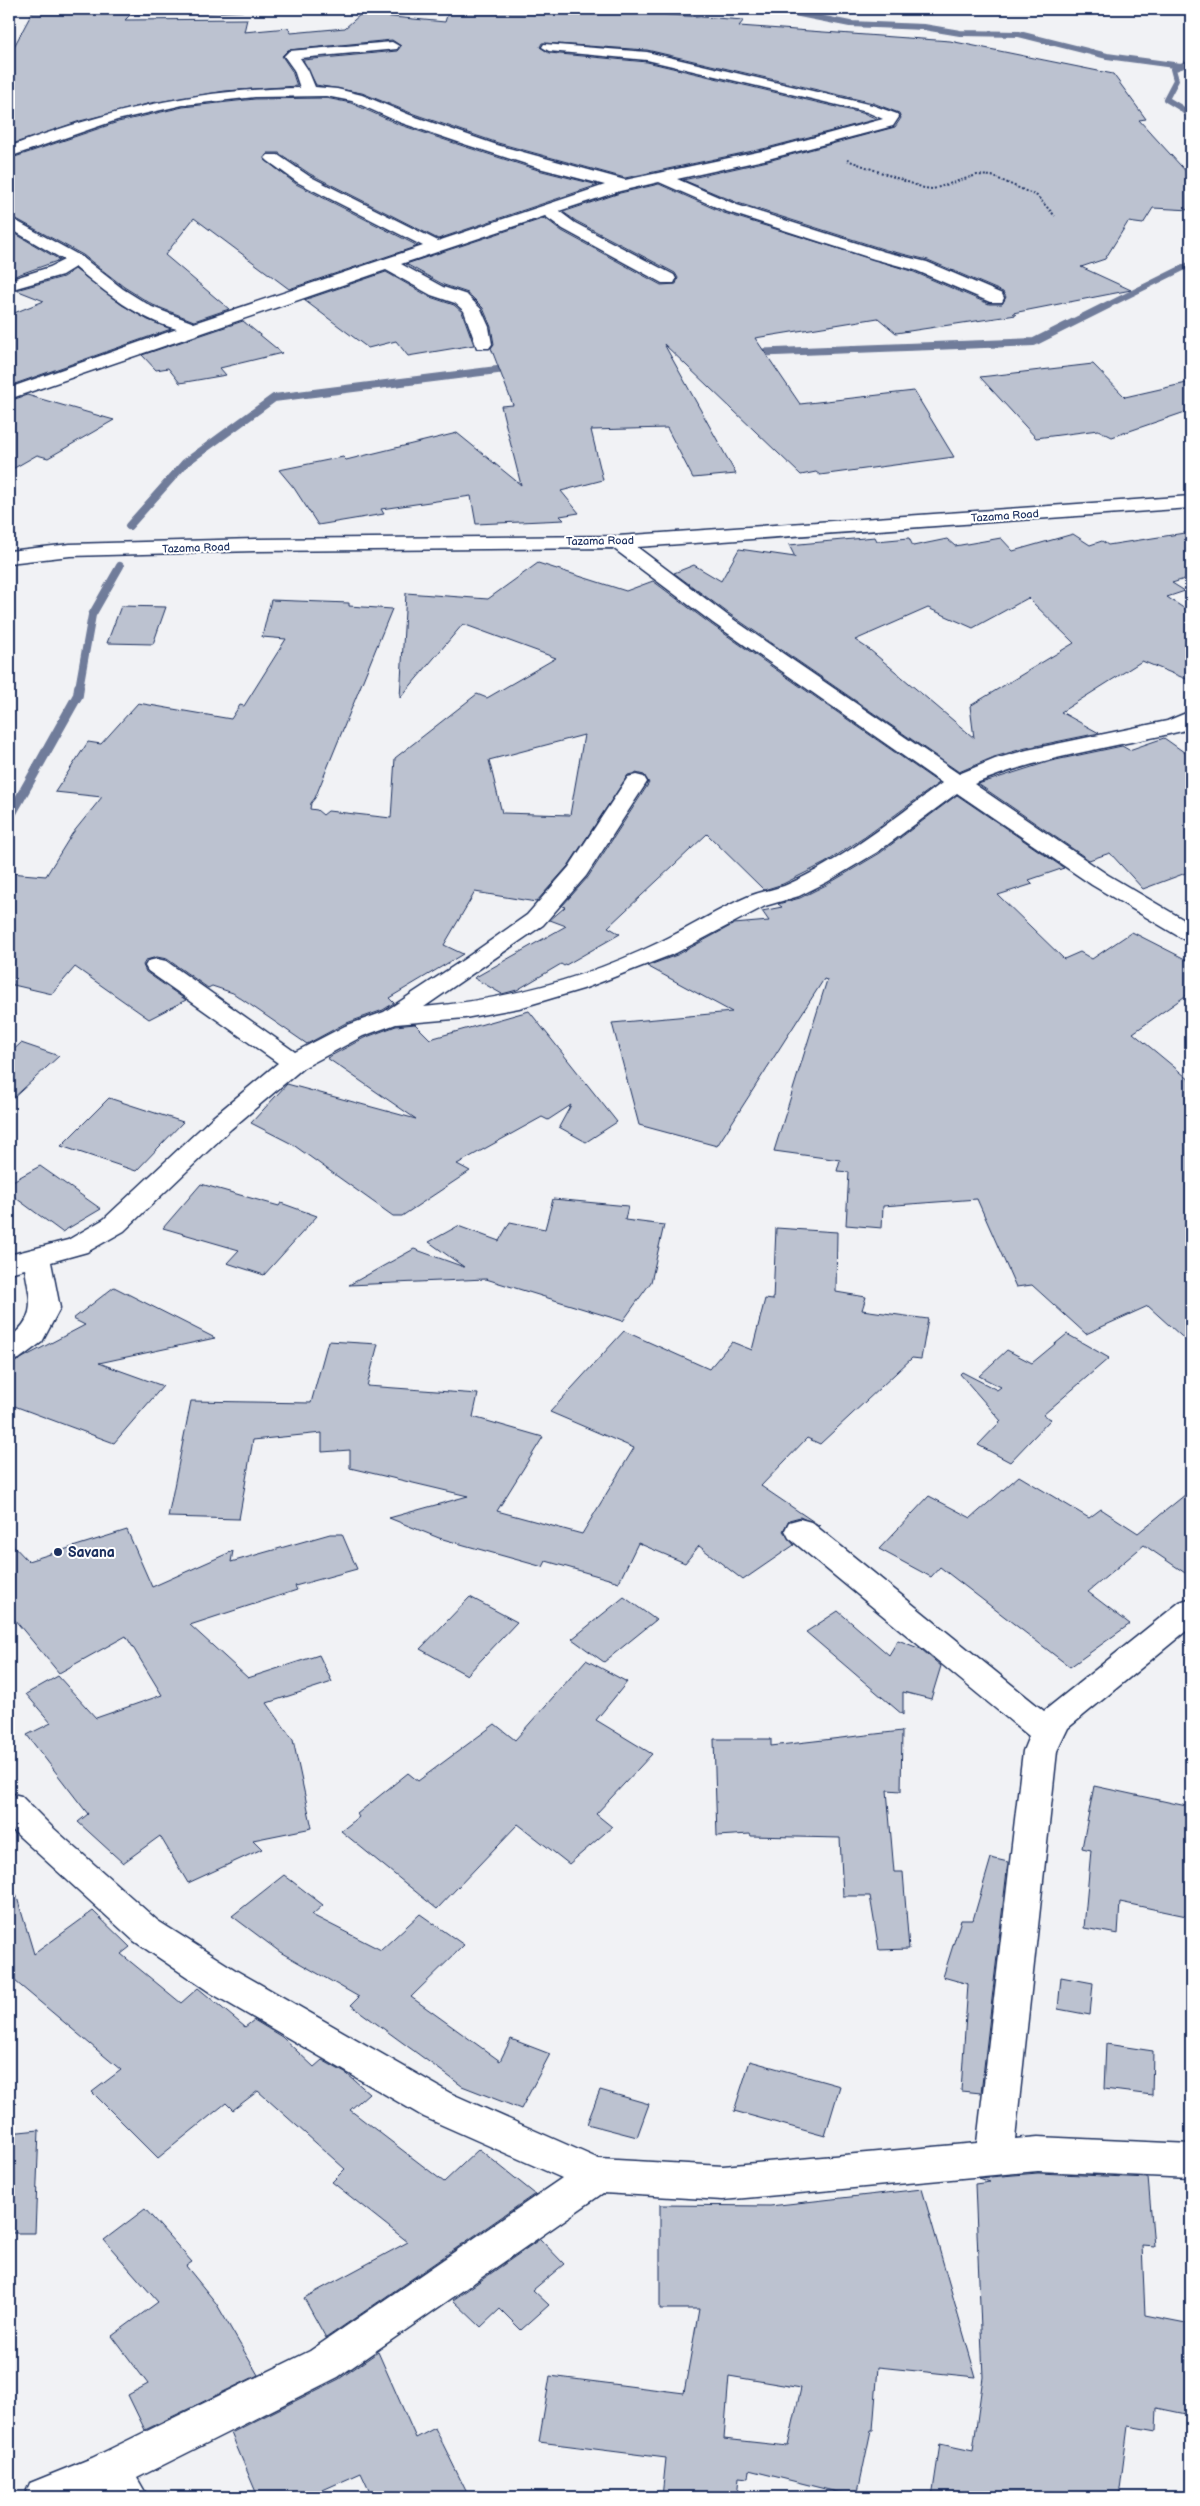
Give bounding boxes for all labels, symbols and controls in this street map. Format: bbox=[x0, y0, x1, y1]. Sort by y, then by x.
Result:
street label: Tazama Road bbox=[971, 507, 1039, 525]
street label: Tazama Road bbox=[566, 534, 634, 548]
street label: Tazama Road bbox=[162, 540, 230, 556]
place label: Savana bbox=[68, 1544, 115, 1561]
marker: Savana bbox=[52, 1546, 64, 1558]

